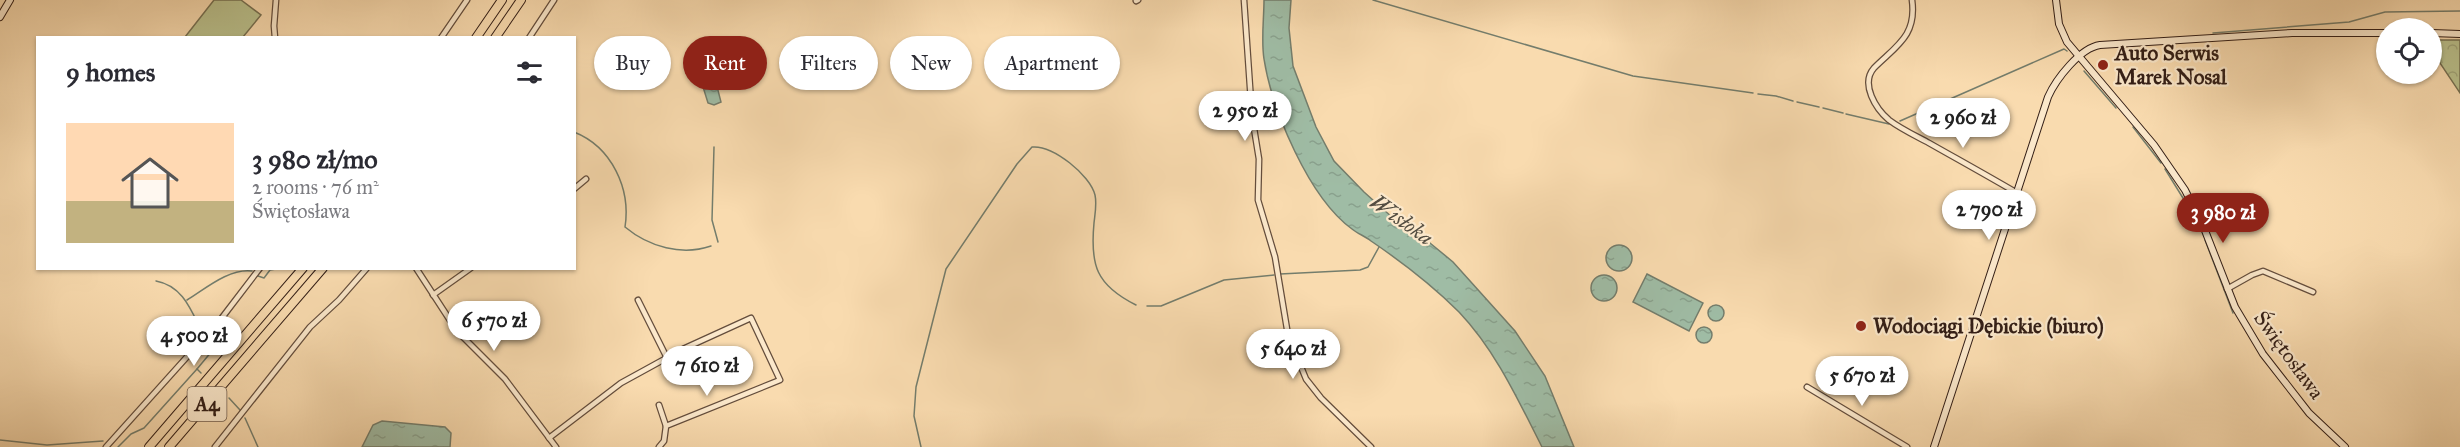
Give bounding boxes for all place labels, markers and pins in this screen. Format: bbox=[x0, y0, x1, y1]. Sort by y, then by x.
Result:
place label: Auto Serwis Marek Nosal bbox=[2113, 40, 2228, 90]
marker: Auto Serwis Marek Nosal bbox=[2096, 58, 2110, 72]
pin: 2 950 zł bbox=[1183, 91, 1307, 142]
pin: 2 960 zł bbox=[1901, 98, 2025, 149]
pin: 2 790 zł bbox=[1927, 190, 2051, 241]
pin: 3 980 zł bbox=[2161, 193, 2285, 244]
pin: 6 570 zł bbox=[432, 301, 556, 352]
place label: Wodociągi Dębickie (biuro) bbox=[1873, 313, 2104, 339]
pin: 4 500 zł bbox=[132, 316, 256, 367]
marker: Wodociągi Dębickie (biuro) bbox=[1854, 319, 1868, 333]
pin: 5 640 zł bbox=[1231, 329, 1355, 380]
pin: 7 610 zł bbox=[645, 346, 769, 397]
pin: 5 670 zł bbox=[1800, 356, 1924, 407]

